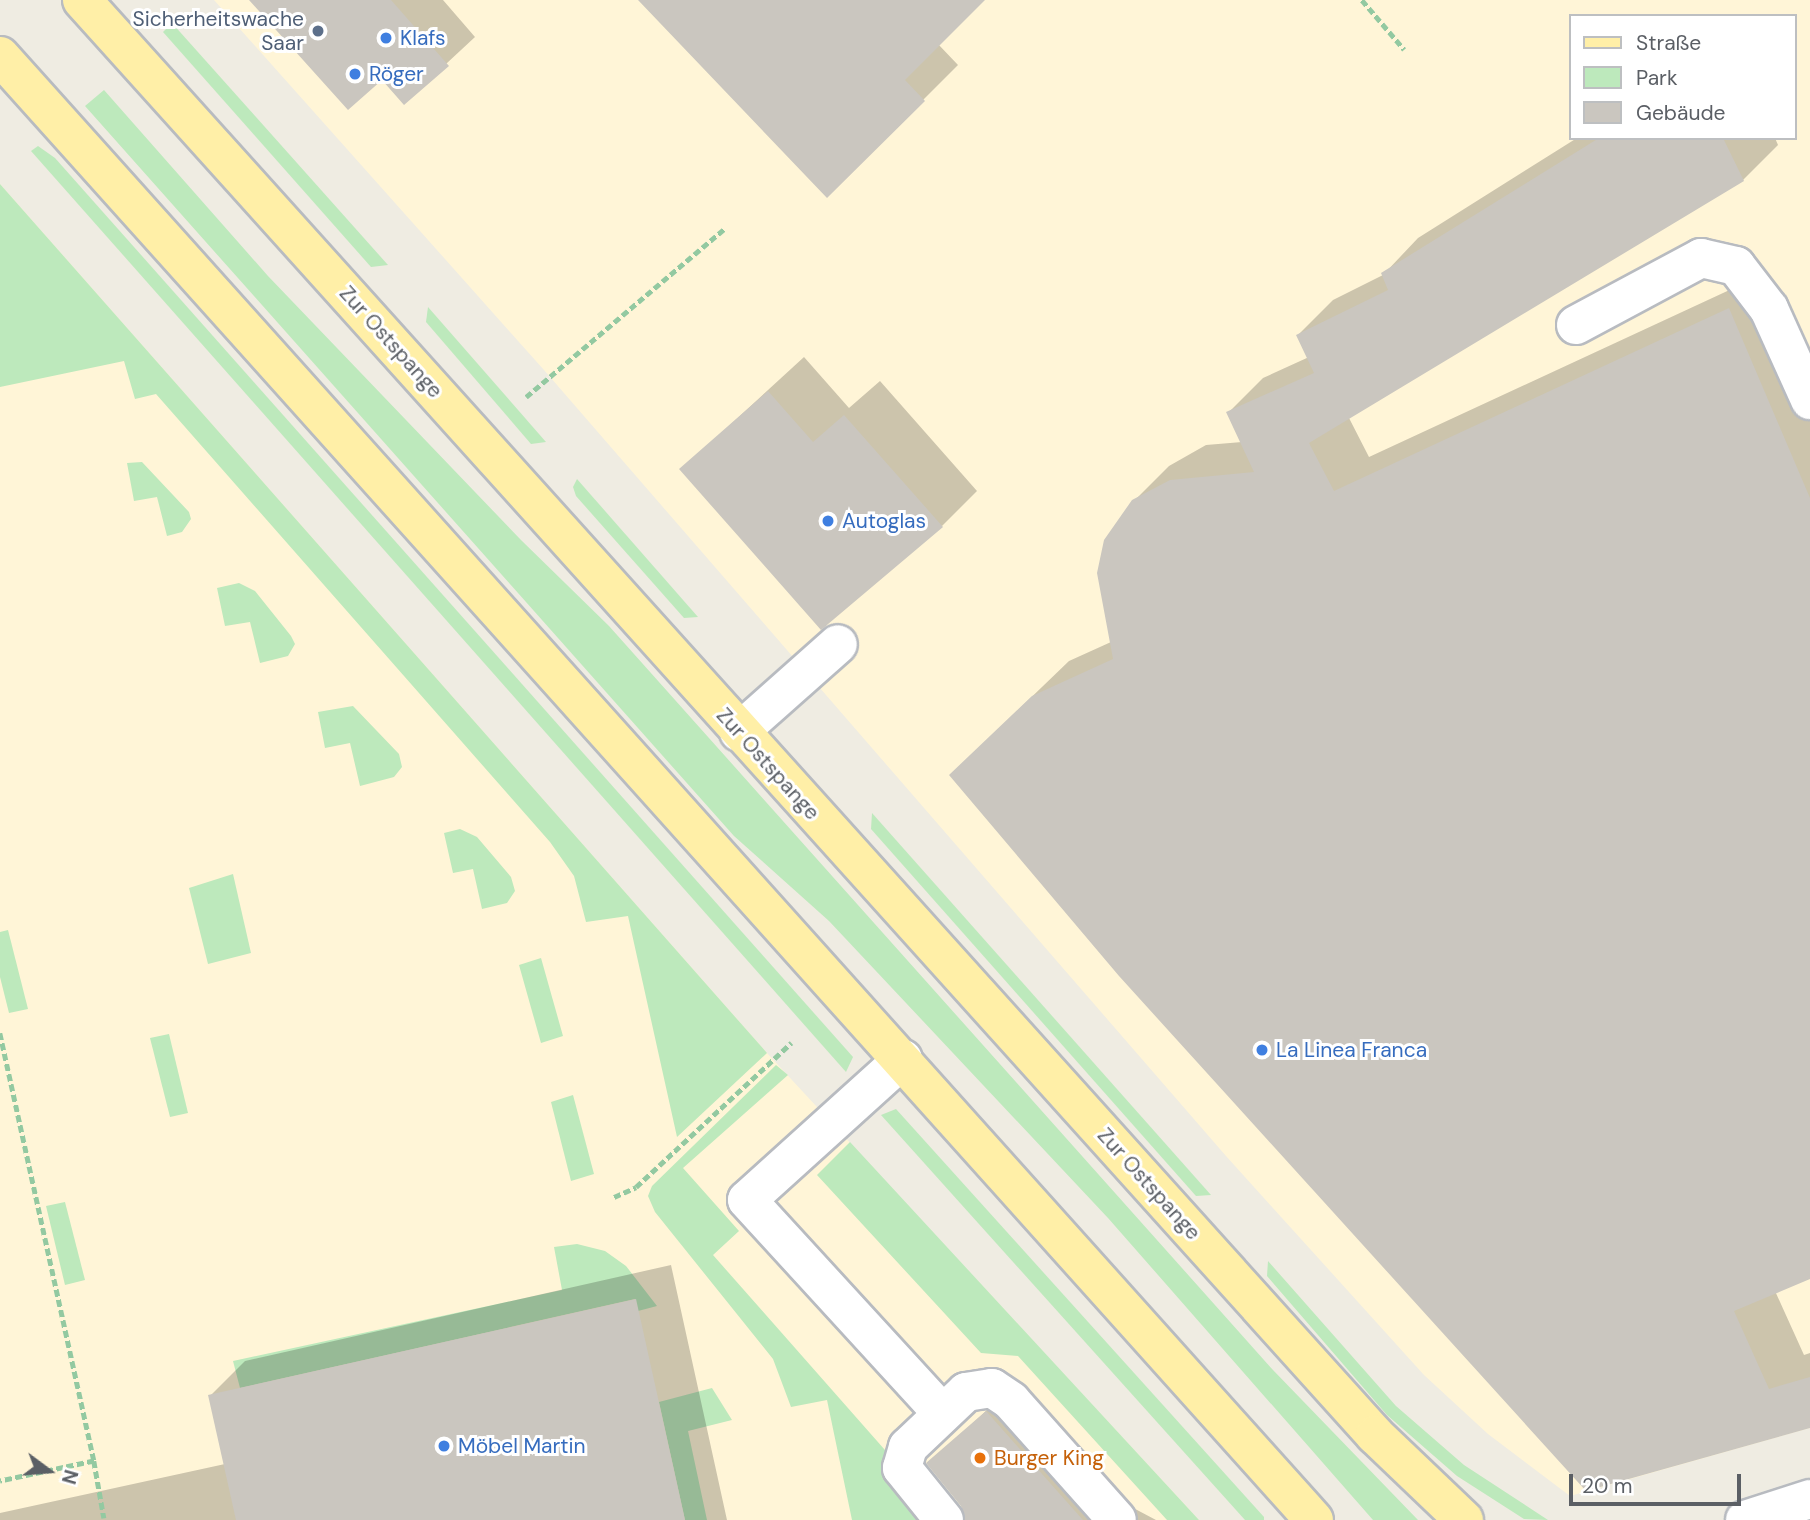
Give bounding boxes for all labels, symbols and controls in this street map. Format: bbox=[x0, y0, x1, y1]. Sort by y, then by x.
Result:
place label: Sicherheitswache Saar bbox=[132, 6, 304, 56]
legend bbox=[1568, 14, 1796, 140]
marker: Sicherheitswache Saar bbox=[310, 23, 326, 39]
place label: Klafs bbox=[400, 25, 446, 51]
text: Straße bbox=[1636, 29, 1701, 57]
marker: Klafs bbox=[378, 30, 394, 46]
place label: Röger bbox=[369, 61, 424, 87]
text: Park bbox=[1636, 64, 1677, 92]
marker: Röger bbox=[347, 66, 363, 82]
text: Gebäude bbox=[1636, 99, 1726, 127]
street label: Zur Ostspange bbox=[334, 281, 448, 403]
place label: Autoglas bbox=[842, 508, 926, 534]
marker: Autoglas bbox=[820, 513, 836, 529]
street label: Zur Ostspange bbox=[711, 703, 825, 825]
place label: La Linea Franca bbox=[1276, 1037, 1427, 1063]
marker: La Linea Franca bbox=[1254, 1042, 1270, 1058]
street label: Zur Ostspange bbox=[1092, 1123, 1206, 1245]
place label: Möbel Martin bbox=[458, 1433, 586, 1459]
north arrow bbox=[14, 1436, 84, 1506]
marker: Möbel Martin bbox=[436, 1438, 452, 1454]
place label: Burger King bbox=[994, 1445, 1104, 1471]
marker: Burger King bbox=[972, 1450, 988, 1466]
scale bar bbox=[1572, 1460, 1744, 1504]
text: N bbox=[56, 1467, 84, 1487]
text: 20 m bbox=[1582, 1472, 1633, 1500]

